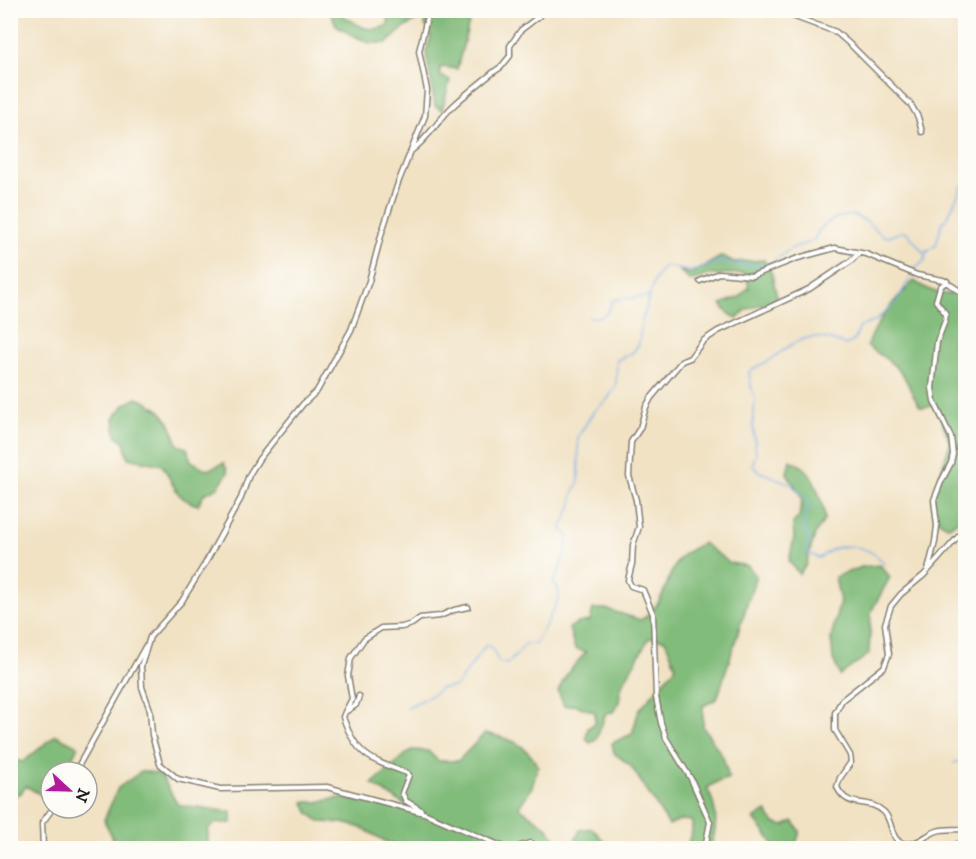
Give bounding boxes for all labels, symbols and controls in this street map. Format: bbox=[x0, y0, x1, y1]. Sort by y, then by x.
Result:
north arrow bbox=[39, 760, 99, 820]
text: N bbox=[70, 785, 94, 805]

